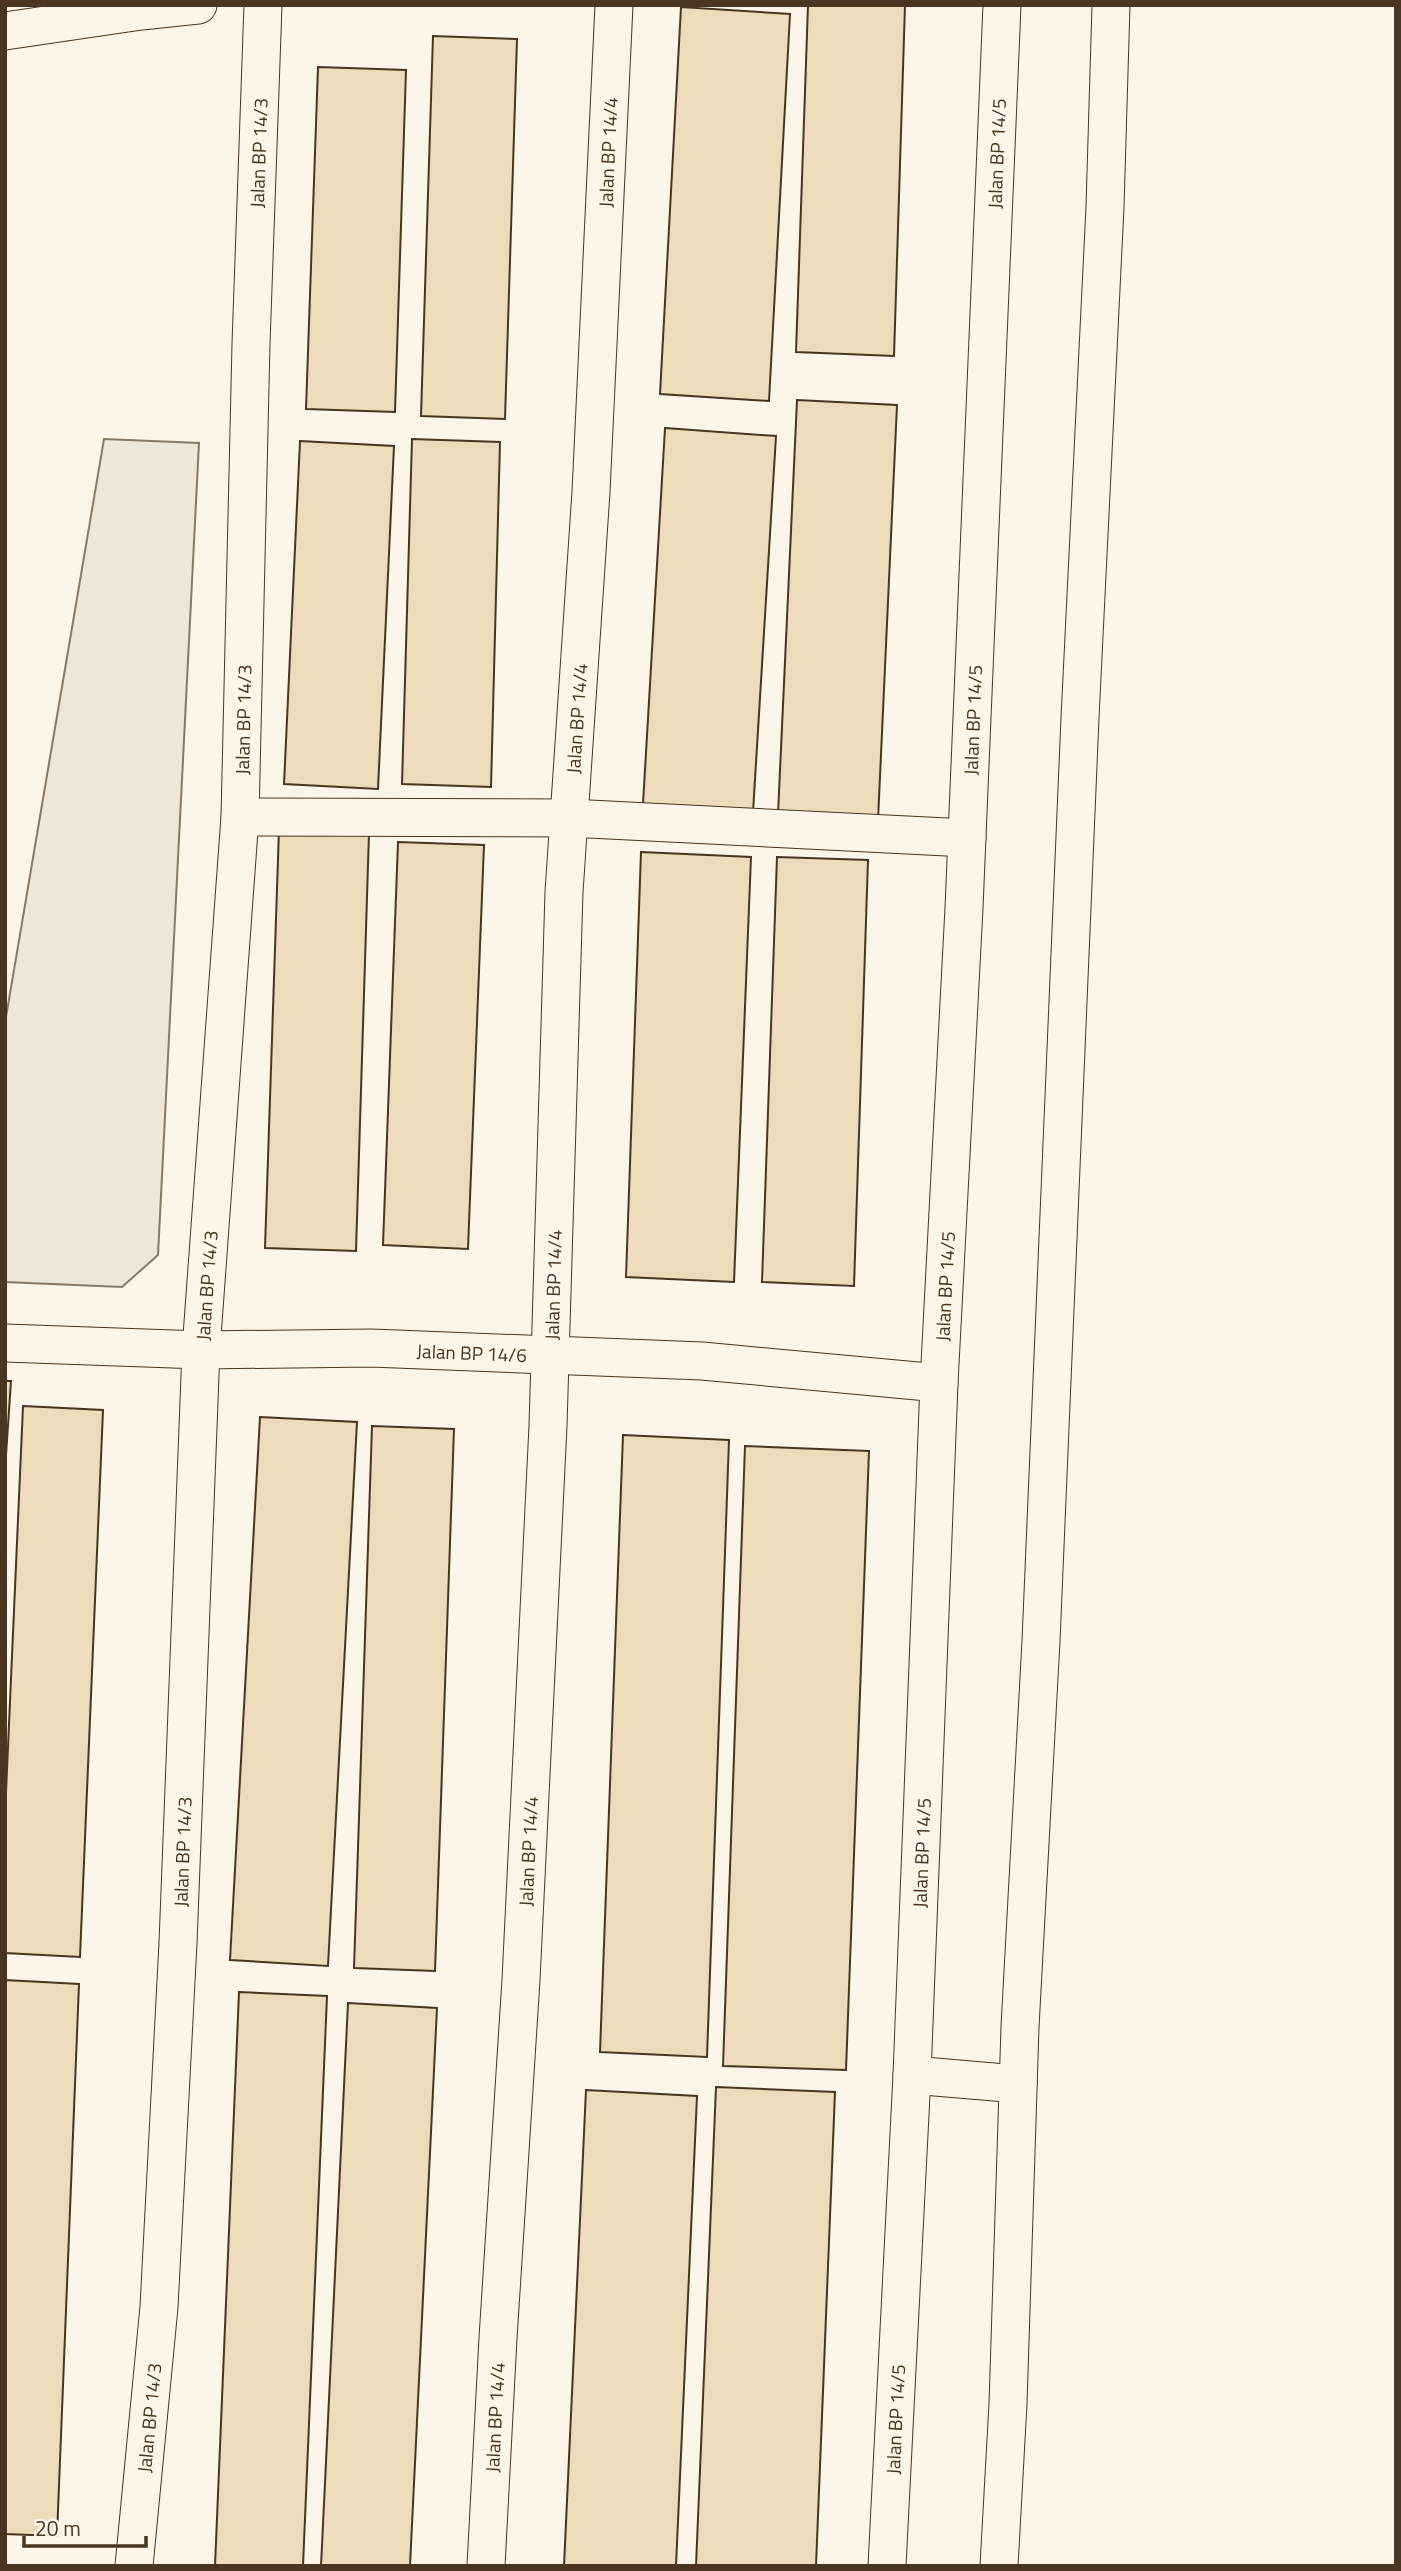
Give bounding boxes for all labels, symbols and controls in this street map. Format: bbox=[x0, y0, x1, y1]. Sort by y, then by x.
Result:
street label: Jalan BP 14/4 bbox=[590, 96, 624, 208]
street label: Jalan BP 14/3 bbox=[241, 97, 274, 208]
street label: Jalan BP 14/5 bbox=[979, 98, 1013, 209]
street label: Jalan BP 14/4 bbox=[558, 662, 594, 774]
street label: Jalan BP 14/3 bbox=[226, 664, 258, 775]
street label: Jalan BP 14/5 bbox=[955, 664, 989, 776]
street label: Jalan BP 14/3 bbox=[187, 1229, 224, 1341]
street label: Jalan BP 14/4 bbox=[536, 1229, 568, 1340]
street label: Jalan BP 14/5 bbox=[927, 1230, 961, 1342]
street label: Jalan BP 14/6 bbox=[416, 1335, 527, 1369]
street label: Jalan BP 14/4 bbox=[510, 1795, 544, 1907]
street label: Jalan BP 14/3 bbox=[165, 1796, 198, 1907]
street label: Jalan BP 14/5 bbox=[904, 1797, 937, 1908]
street label: Jalan BP 14/3 bbox=[129, 2361, 168, 2474]
street label: Jalan BP 14/4 bbox=[476, 2361, 511, 2473]
street label: Jalan BP 14/5 bbox=[877, 2363, 912, 2475]
scale bar bbox=[24, 2504, 147, 2548]
text: 20 m bbox=[35, 2512, 81, 2544]

